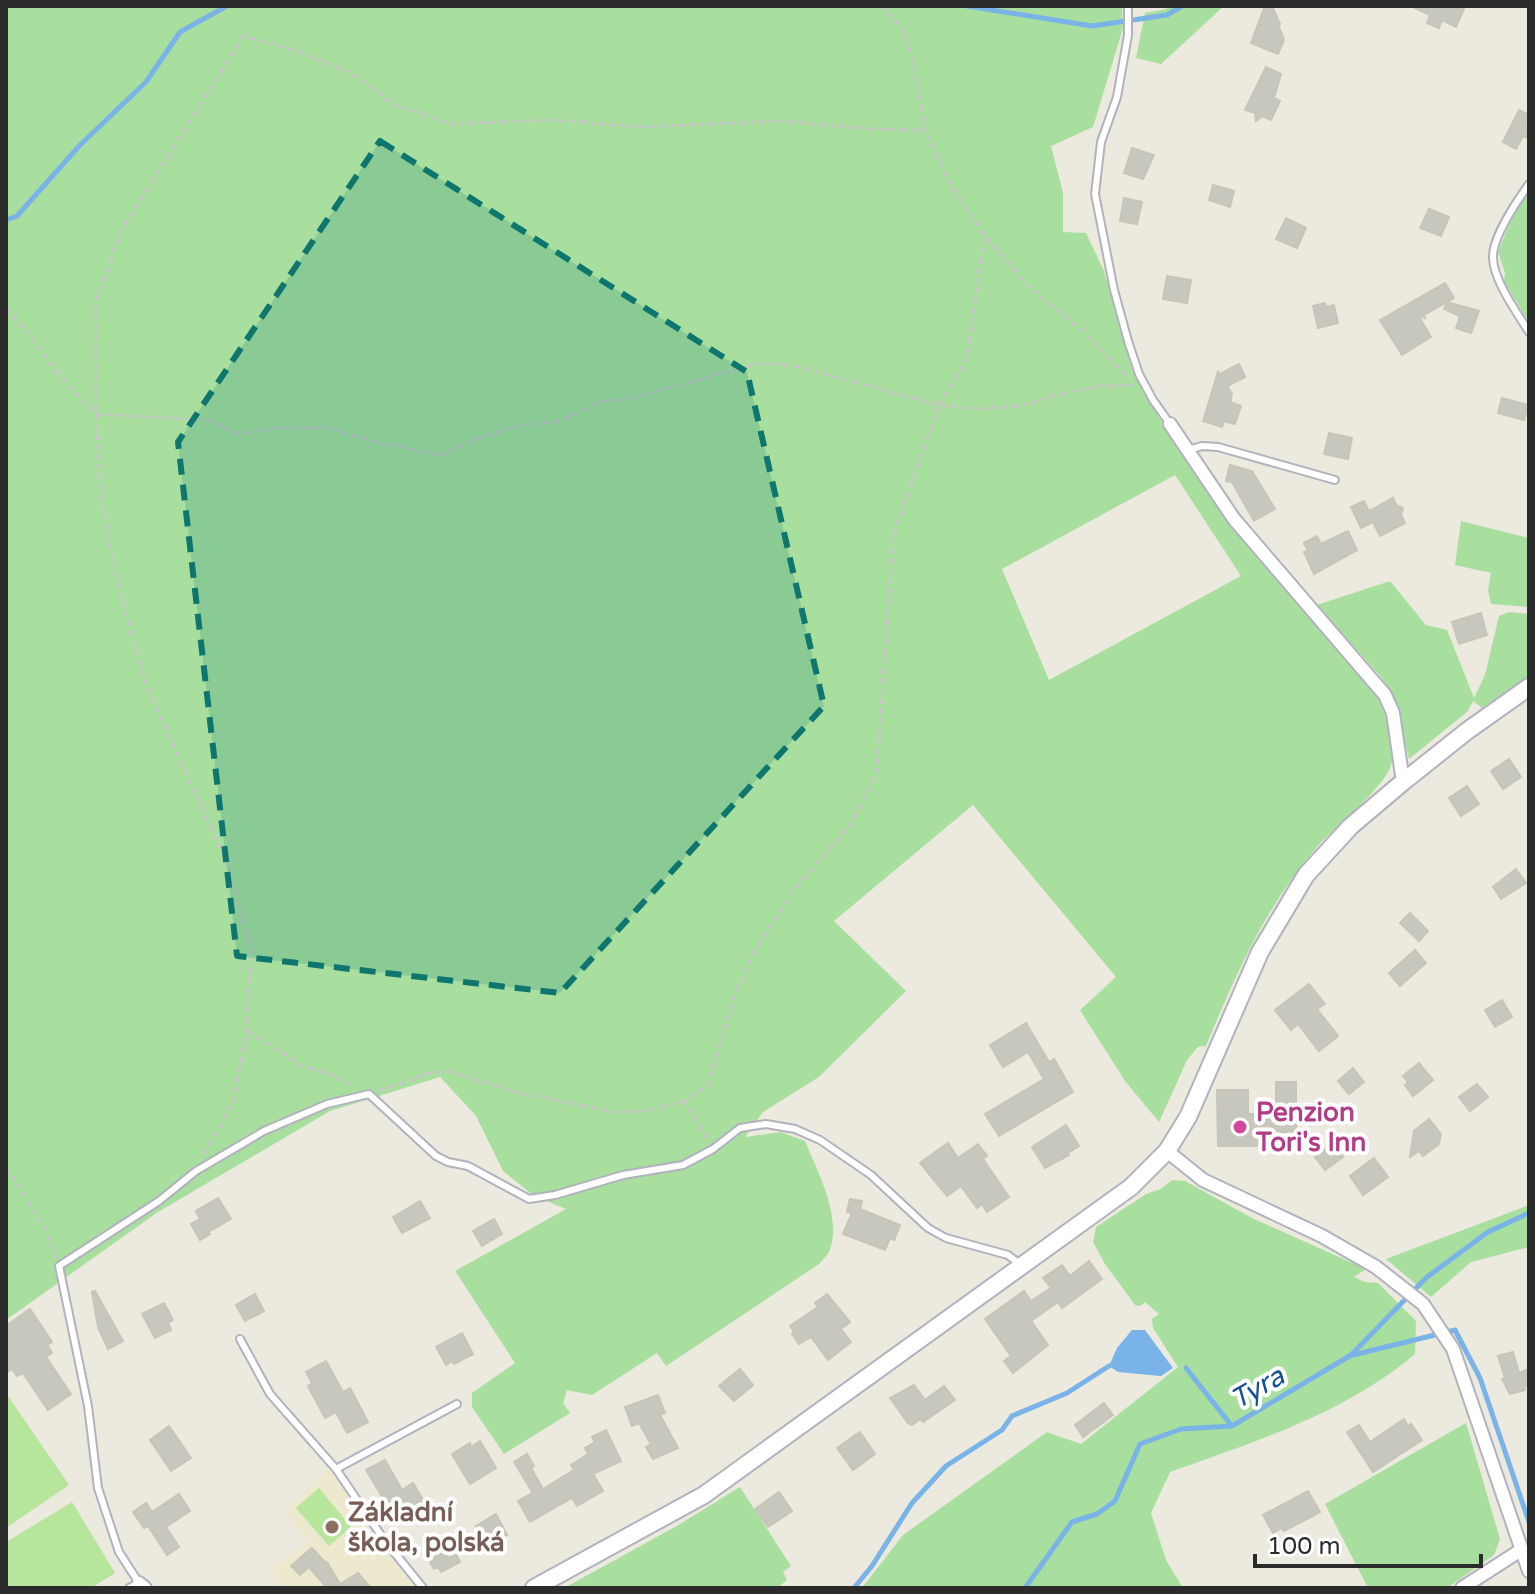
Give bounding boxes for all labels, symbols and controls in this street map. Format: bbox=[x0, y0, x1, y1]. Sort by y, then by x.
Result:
place label: Penzion Tori's Inn bbox=[1255, 1097, 1366, 1158]
marker: Penzion Tori's Inn bbox=[1231, 1118, 1249, 1136]
water label: Tyra bbox=[1225, 1358, 1292, 1417]
place label: Základní škola, polská bbox=[348, 1497, 505, 1558]
marker: Základní škola, polská bbox=[323, 1518, 341, 1536]
scale bar bbox=[1255, 1518, 1481, 1568]
text: 100 m bbox=[1267, 1532, 1341, 1561]

